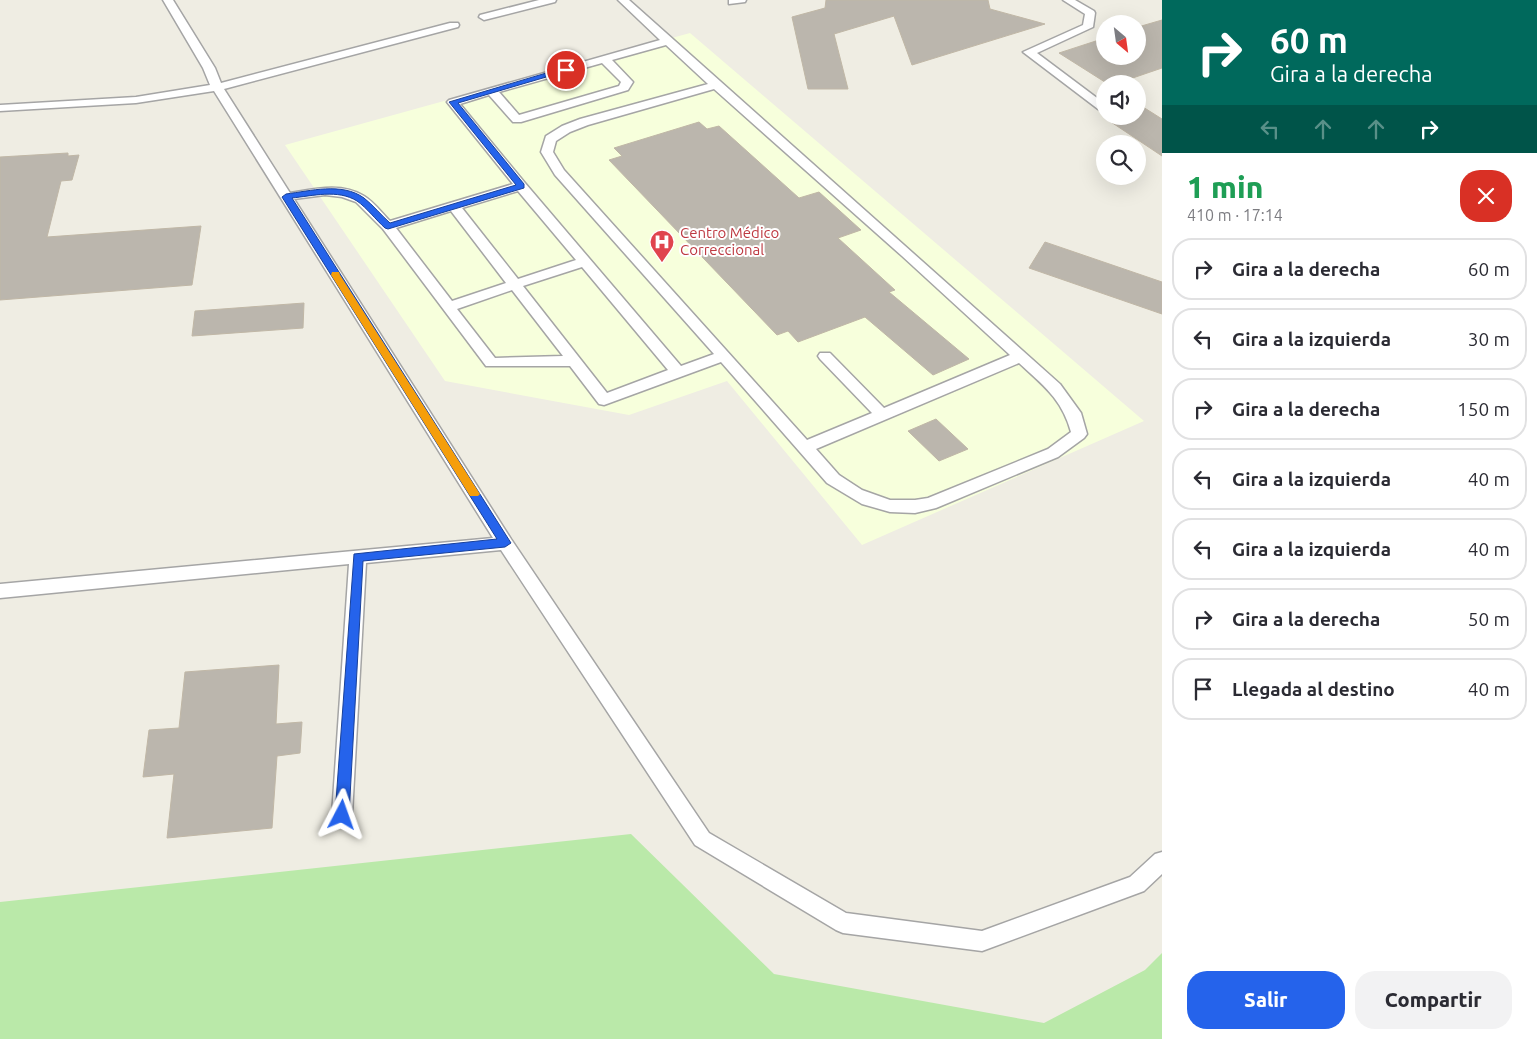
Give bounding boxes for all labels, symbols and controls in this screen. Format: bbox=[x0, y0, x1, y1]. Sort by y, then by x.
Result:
north arrow bbox=[1096, 15, 1146, 65]
map controls bbox=[1096, 15, 1146, 185]
icon: right bbox=[1187, 20, 1252, 85]
text: 60 m bbox=[1270, 20, 1348, 60]
pin bbox=[545, 49, 587, 91]
icon: arrive bbox=[552, 56, 580, 84]
text: Gira a la derecha bbox=[1270, 61, 1433, 86]
button: sound bbox=[1096, 75, 1146, 125]
icon: left bbox=[1256, 115, 1284, 143]
icon: ahead bbox=[1309, 115, 1337, 143]
icon: ahead bbox=[1362, 115, 1390, 143]
icon: right bbox=[1415, 115, 1443, 143]
button: search bbox=[1096, 135, 1146, 185]
text: 1 min bbox=[1187, 170, 1263, 204]
button: close bbox=[1460, 170, 1512, 222]
text: 410 m · 17:14 bbox=[1187, 206, 1283, 224]
place label: Centro Médico Correccional bbox=[680, 224, 779, 258]
hospital icon: Centro Médico Correccional bbox=[649, 229, 675, 263]
icon: right bbox=[1189, 255, 1217, 283]
text: Gira a la derecha bbox=[1232, 258, 1380, 280]
text: 60 m bbox=[1468, 258, 1510, 280]
icon: left bbox=[1189, 325, 1217, 353]
text: Gira a la izquierda bbox=[1232, 328, 1391, 350]
text: 30 m bbox=[1468, 328, 1510, 350]
icon: right bbox=[1189, 395, 1217, 423]
text: Gira a la derecha bbox=[1232, 398, 1380, 420]
text: 150 m bbox=[1457, 398, 1510, 420]
icon: left bbox=[1189, 465, 1217, 493]
text: Gira a la izquierda bbox=[1232, 468, 1391, 490]
text: 40 m bbox=[1468, 468, 1510, 490]
icon: left bbox=[1189, 535, 1217, 563]
text: Gira a la izquierda bbox=[1232, 538, 1391, 560]
text: 40 m bbox=[1468, 538, 1510, 560]
icon: right bbox=[1189, 605, 1217, 633]
text: Gira a la derecha bbox=[1232, 608, 1380, 630]
text: 50 m bbox=[1468, 608, 1510, 630]
icon: arrive bbox=[1189, 675, 1217, 703]
text: Llegada al destino bbox=[1232, 678, 1395, 700]
text: 40 m bbox=[1468, 678, 1510, 700]
position arrow bbox=[315, 788, 367, 840]
button: Salir bbox=[1187, 971, 1345, 1029]
button: Compartir bbox=[1355, 971, 1512, 1029]

